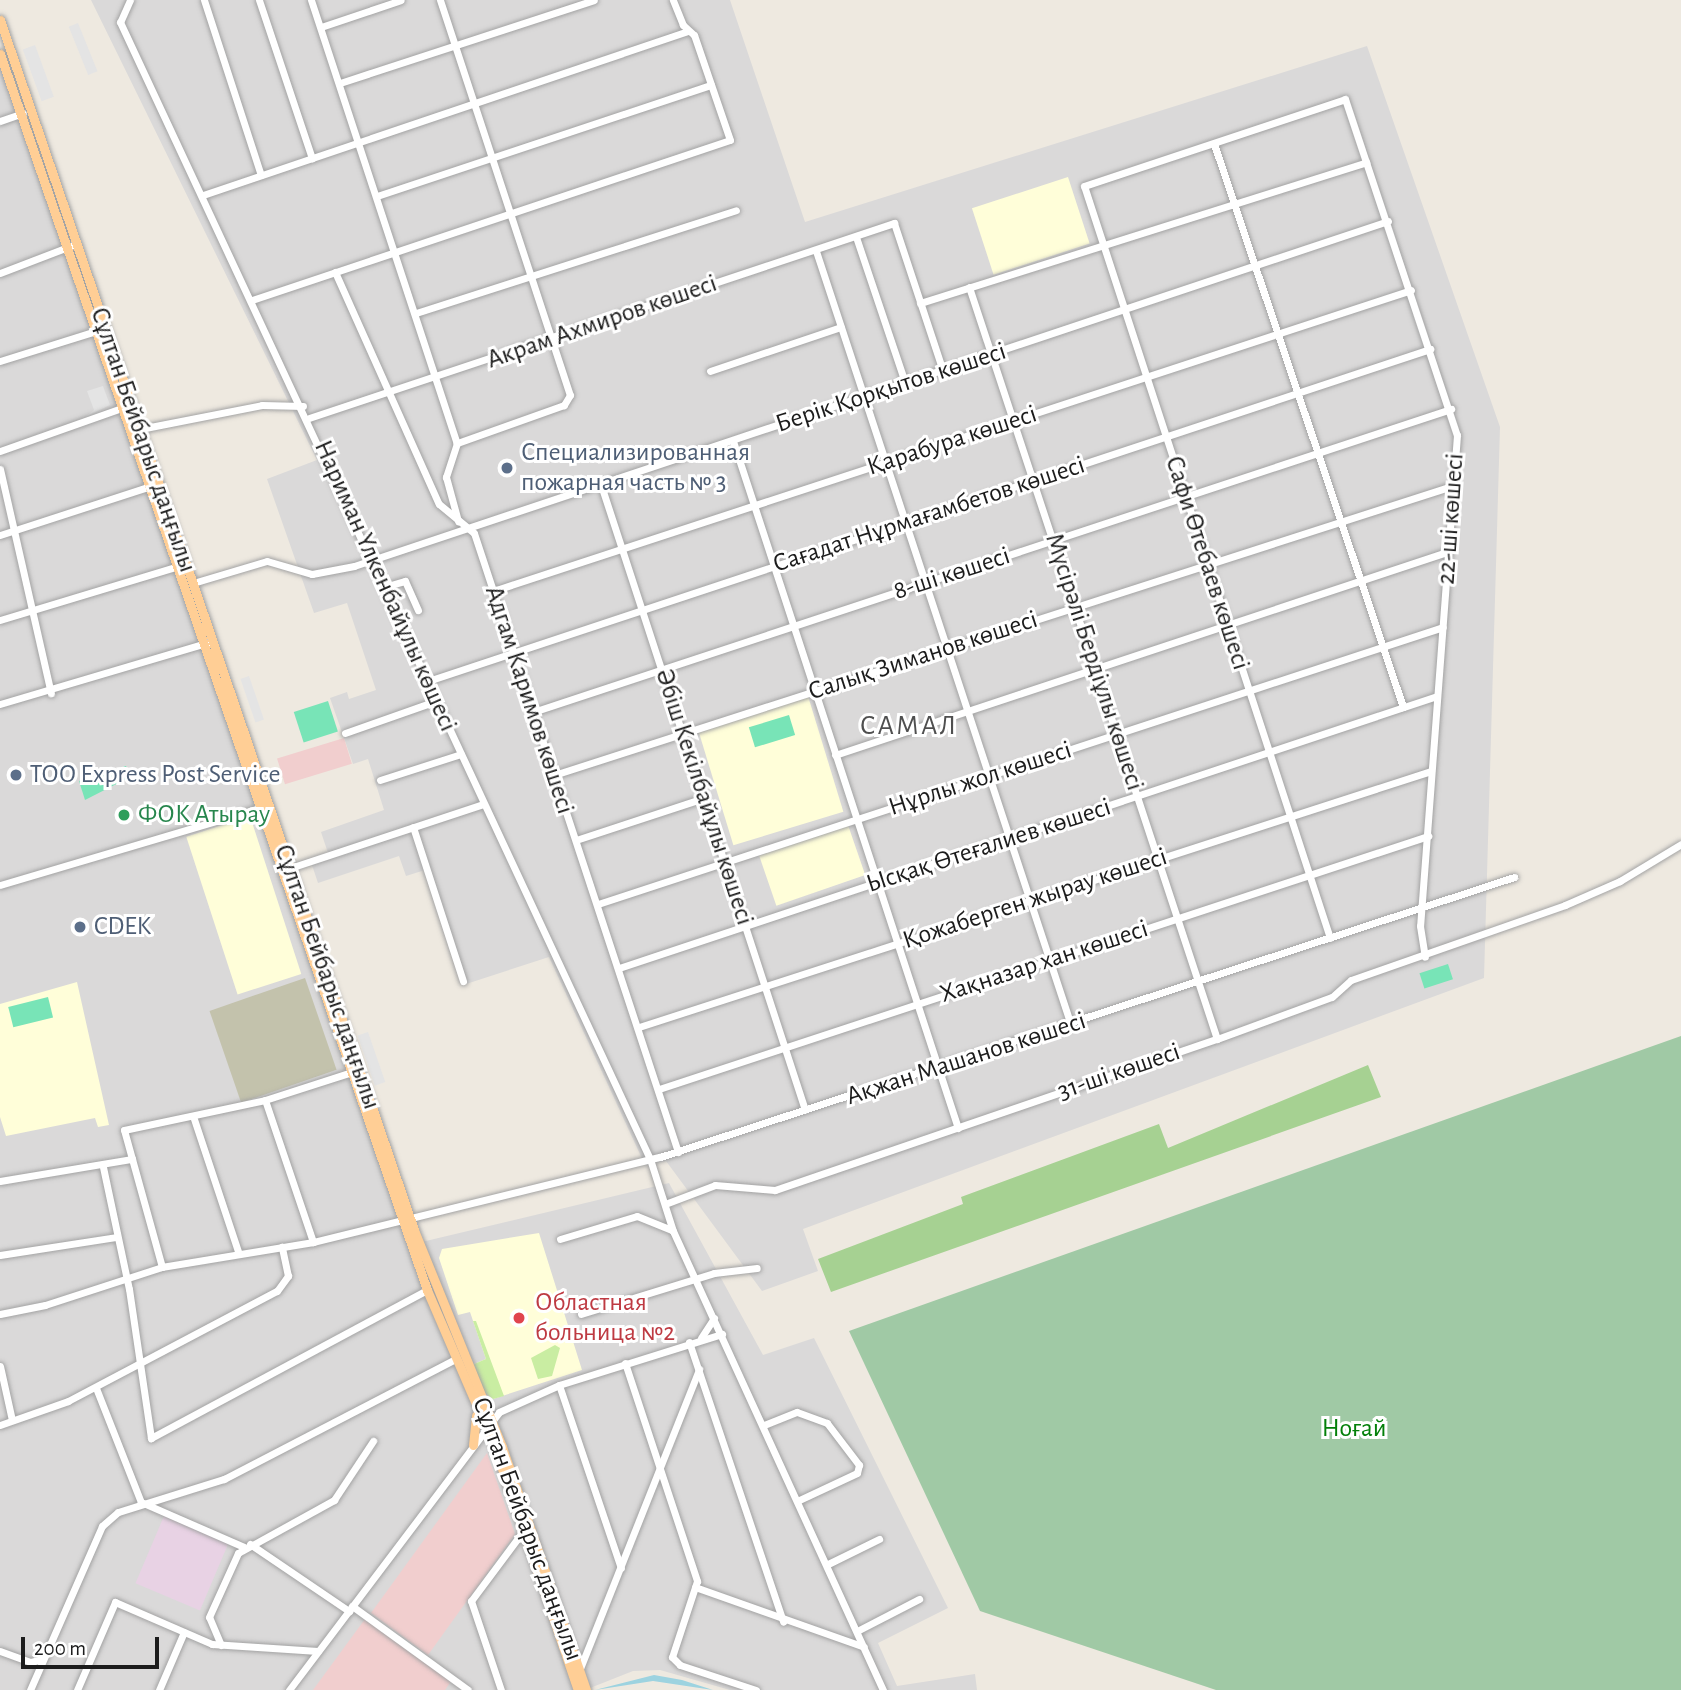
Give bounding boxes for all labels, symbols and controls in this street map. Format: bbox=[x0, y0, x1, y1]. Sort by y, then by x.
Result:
street label: Акрам Ахмиров көшесі bbox=[483, 268, 721, 376]
street label: Сұлтан Бейбарыс даңғылы bbox=[83, 303, 203, 577]
street label: Берік Қорқытов көшесі bbox=[772, 336, 1010, 440]
street label: Қарабура көшесі bbox=[863, 399, 1041, 483]
street label: Нариман Үлкенбайұлы көшесі bbox=[307, 436, 463, 736]
place label: Специализированная пожарная часть № 3 bbox=[521, 437, 750, 498]
street label: Сағадат Нұрмағамбетов көшесі bbox=[769, 450, 1089, 580]
street label: Сафи Өтебаев көшесі bbox=[1158, 452, 1256, 674]
street label: 22-ші көшесі bbox=[1431, 452, 1471, 586]
marker: Специализированная пожарная часть № 3 bbox=[499, 460, 515, 476]
street label: Мүсірәлі Бердіұлы көшесі bbox=[1038, 529, 1150, 795]
street label: 8-шi көшесi bbox=[890, 541, 1014, 607]
street label: Адгам Каримов көшесі bbox=[477, 582, 581, 818]
street label: Салық Зиманов көшесі bbox=[804, 604, 1042, 708]
street label: Әбіш Кекілбайұлы көшесі bbox=[648, 665, 760, 929]
district label: САМАЛ bbox=[860, 709, 958, 743]
street label: Нұрлы жол көшесі bbox=[884, 735, 1076, 823]
place label: ТОО Express Post Service bbox=[30, 759, 280, 791]
marker: ТОО Express Post Service bbox=[8, 767, 24, 783]
street label: Ысқақ Өтеғалиев көшесі bbox=[863, 792, 1115, 900]
place label: ФОК Атырау bbox=[138, 799, 270, 831]
marker: ФОК Атырау bbox=[116, 807, 132, 823]
street label: Сұлтан Бейбарыс даңғылы bbox=[267, 840, 387, 1114]
street label: Қожаберген жырау көшесі bbox=[899, 841, 1171, 957]
place label: CDEK bbox=[94, 911, 151, 943]
street label: Хақназар хан көшесі bbox=[936, 914, 1152, 1010]
marker: CDEK bbox=[72, 919, 88, 935]
street label: Ақжан Машанов көшесі bbox=[842, 1005, 1090, 1113]
street label: 31-ші көшесі bbox=[1054, 1037, 1184, 1107]
place label: Областная больница №2 bbox=[535, 1287, 675, 1348]
marker: Областная больница №2 bbox=[509, 1308, 529, 1328]
street label: Сұлтан Бейбарыс даңғылы bbox=[465, 1393, 589, 1665]
park label: Ноғай bbox=[1322, 1413, 1386, 1445]
scale bar bbox=[24, 1624, 163, 1668]
text: 200 m bbox=[34, 1638, 86, 1659]

